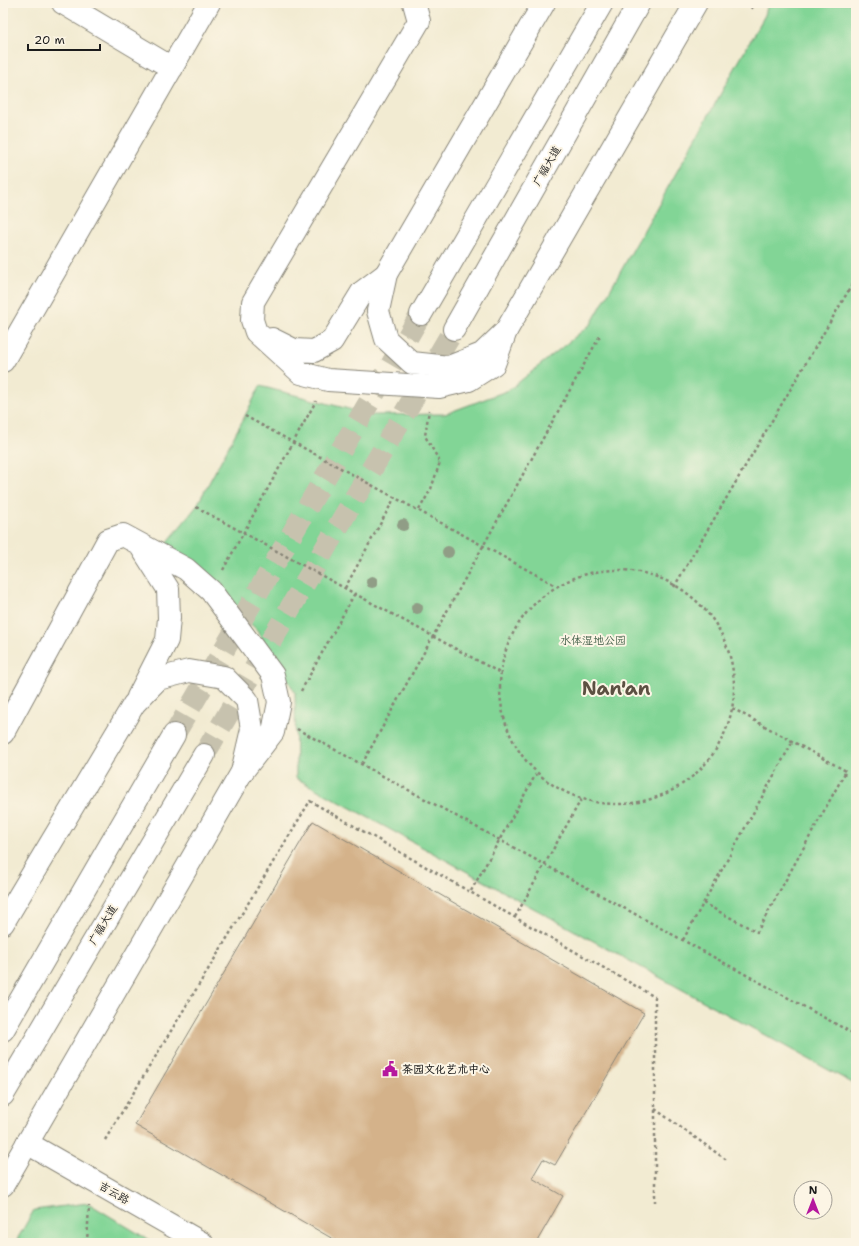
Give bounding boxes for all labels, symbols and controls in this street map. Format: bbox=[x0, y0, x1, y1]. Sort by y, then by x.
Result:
scale bar bbox=[28, 26, 100, 52]
text: 20 m bbox=[34, 32, 65, 48]
street label: 广福大道 bbox=[530, 143, 564, 189]
park label: 水体湿地公园 bbox=[560, 633, 626, 648]
district label: Nan'an bbox=[582, 676, 651, 701]
street label: 广福大道 bbox=[85, 902, 121, 948]
public building icon: 茶园文化艺术中心 bbox=[381, 1060, 399, 1078]
place label: 茶园文化艺术中心 bbox=[402, 1062, 490, 1077]
street label: 吉云路 bbox=[96, 1178, 132, 1208]
north arrow bbox=[793, 1180, 833, 1220]
text: N bbox=[809, 1183, 818, 1198]

